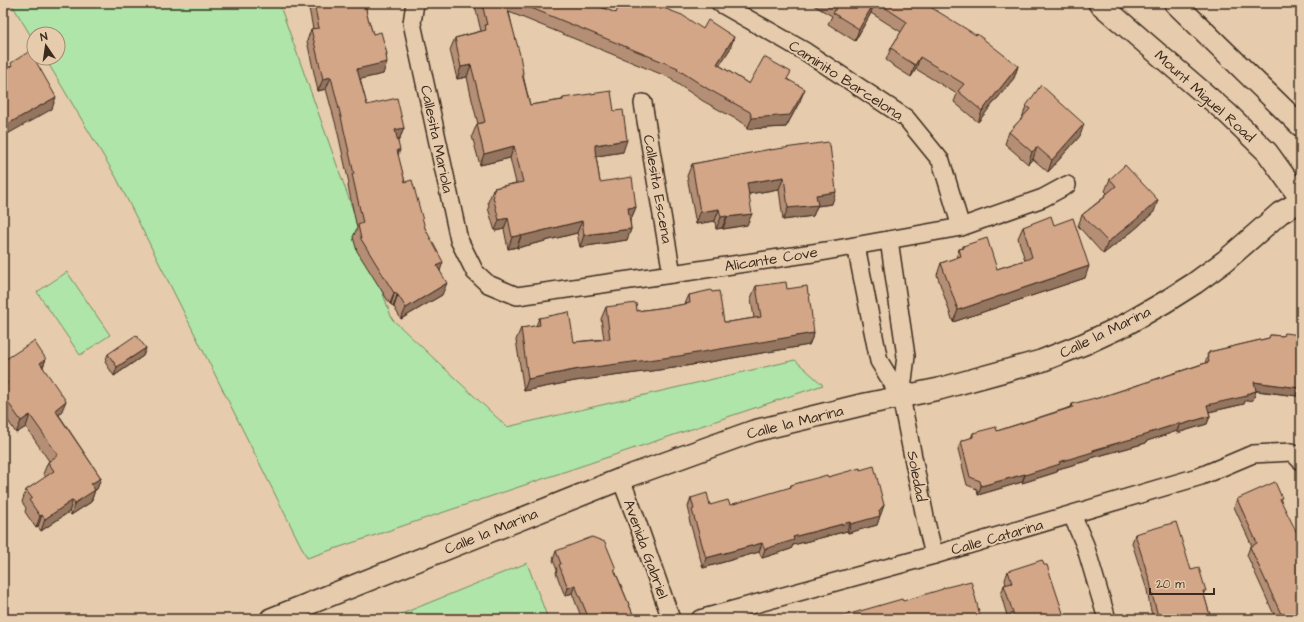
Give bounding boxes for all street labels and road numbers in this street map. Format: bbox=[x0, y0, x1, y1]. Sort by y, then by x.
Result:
street label: Caminito Barcelona bbox=[784, 36, 907, 126]
street label: Mount Miguel Road bbox=[1149, 45, 1260, 148]
street label: Callesita Mariola bbox=[415, 83, 458, 195]
street label: Callesita Escena bbox=[638, 133, 677, 245]
street label: Alicante Cove bbox=[723, 242, 819, 277]
street label: Calle la Marina bbox=[1056, 301, 1155, 364]
street label: Calle la Marina bbox=[745, 400, 846, 445]
street label: Soledad bbox=[901, 449, 932, 504]
street label: Avenida Gabriel bbox=[618, 497, 673, 602]
street label: Calle la Marina bbox=[441, 503, 541, 560]
street label: Calle Catarina bbox=[949, 514, 1046, 561]

